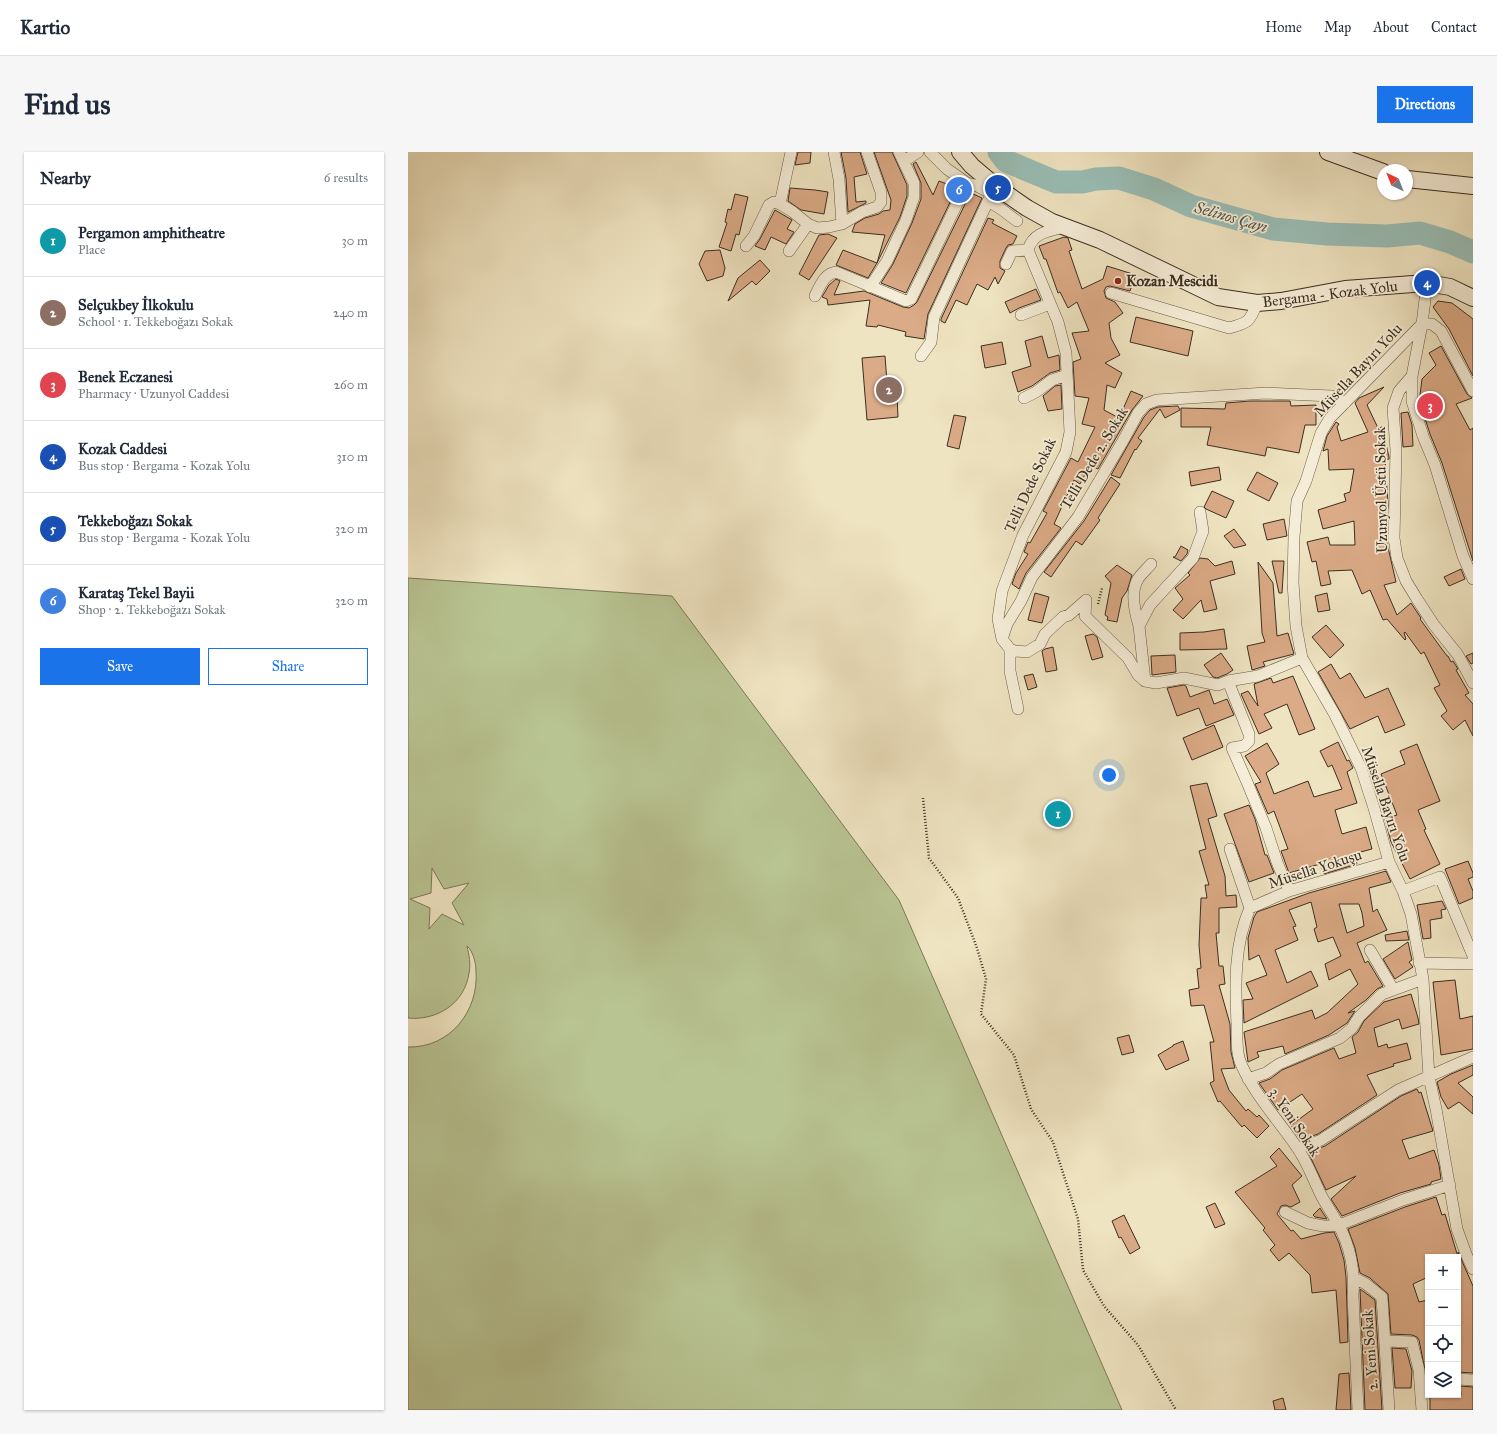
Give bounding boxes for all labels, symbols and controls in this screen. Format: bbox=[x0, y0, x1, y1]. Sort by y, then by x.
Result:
text: Kartio bbox=[20, 16, 70, 39]
text: Home bbox=[1265, 19, 1302, 36]
text: Map bbox=[1324, 19, 1351, 36]
text: About bbox=[1373, 19, 1409, 36]
text: Contact bbox=[1431, 19, 1477, 36]
button: Directions bbox=[1377, 86, 1473, 123]
text: Find us bbox=[24, 87, 110, 122]
north arrow bbox=[1377, 164, 1413, 200]
text: Nearby bbox=[40, 168, 91, 189]
text: 6 results bbox=[324, 170, 368, 186]
pin: 5 bbox=[985, 173, 1011, 203]
pin: 6 bbox=[946, 175, 972, 205]
water label: Selinos Çayı bbox=[1191, 197, 1270, 237]
text: Pergamon amphitheatre bbox=[78, 224, 225, 242]
text: 1 bbox=[50, 233, 56, 249]
text: 30 m bbox=[342, 233, 368, 249]
text: Place bbox=[78, 242, 105, 258]
pin: 4 bbox=[1414, 268, 1440, 298]
place label: Kozan Mescidi bbox=[1126, 272, 1219, 290]
marker: Kozan Mescidi bbox=[1113, 276, 1123, 286]
street label: Bergama - Kozak Yolu bbox=[1261, 277, 1399, 311]
text: Selçukbey İlkokulu bbox=[78, 296, 194, 314]
text: 2 bbox=[50, 305, 56, 321]
text: 240 m bbox=[333, 305, 368, 321]
text: School · 1. Tekkeboğazı Sokak bbox=[78, 314, 233, 330]
street label: Müsella Bayırı Yolu bbox=[1310, 320, 1406, 420]
text: Benek Eczanesi bbox=[78, 368, 173, 386]
pin: 2 bbox=[876, 375, 902, 405]
text: 3 bbox=[50, 377, 56, 393]
text: 260 m bbox=[334, 377, 368, 393]
text: Pharmacy · Uzunyol Caddesi bbox=[78, 386, 229, 402]
pin: 3 bbox=[1417, 391, 1443, 421]
street label: Telli Dede 2. Sokak bbox=[1056, 403, 1132, 513]
street label: Uzunyol Üstü Sokak bbox=[1370, 427, 1391, 553]
street label: Telli Dede Sokak bbox=[1000, 435, 1060, 535]
text: Kozak Caddesi bbox=[78, 440, 167, 458]
text: 4 bbox=[49, 449, 57, 465]
text: 310 m bbox=[336, 449, 368, 465]
text: Bus stop · Bergama - Kozak Yolu bbox=[78, 458, 250, 474]
text: Tekkeboğazı Sokak bbox=[78, 512, 192, 530]
text: 5 bbox=[50, 521, 56, 537]
text: 320 m bbox=[335, 521, 368, 537]
text: Bus stop · Bergama - Kozak Yolu bbox=[78, 530, 250, 546]
text: Karataş Tekel Bayii bbox=[78, 584, 194, 602]
text: 6 bbox=[50, 593, 56, 609]
text: 320 m bbox=[335, 593, 368, 609]
text: Shop · 2. Tekkeboğazı Sokak bbox=[78, 602, 226, 618]
button: Save bbox=[40, 648, 200, 685]
button: Share bbox=[208, 648, 368, 685]
street label: Müsella Bayırı Yolu bbox=[1358, 744, 1414, 864]
your location bbox=[1099, 765, 1119, 785]
pin: 1 bbox=[1045, 799, 1071, 829]
street label: Müsella Yokuşu bbox=[1266, 845, 1364, 893]
street label: 3. Yeni Sokak bbox=[1265, 1084, 1325, 1160]
map controls bbox=[1425, 1254, 1461, 1398]
button: + bbox=[1425, 1254, 1461, 1290]
button: − bbox=[1425, 1290, 1461, 1326]
street label: 2. Yeni Sokak bbox=[1358, 1309, 1382, 1391]
button: locate bbox=[1425, 1326, 1461, 1362]
button: layers bbox=[1425, 1362, 1461, 1398]

